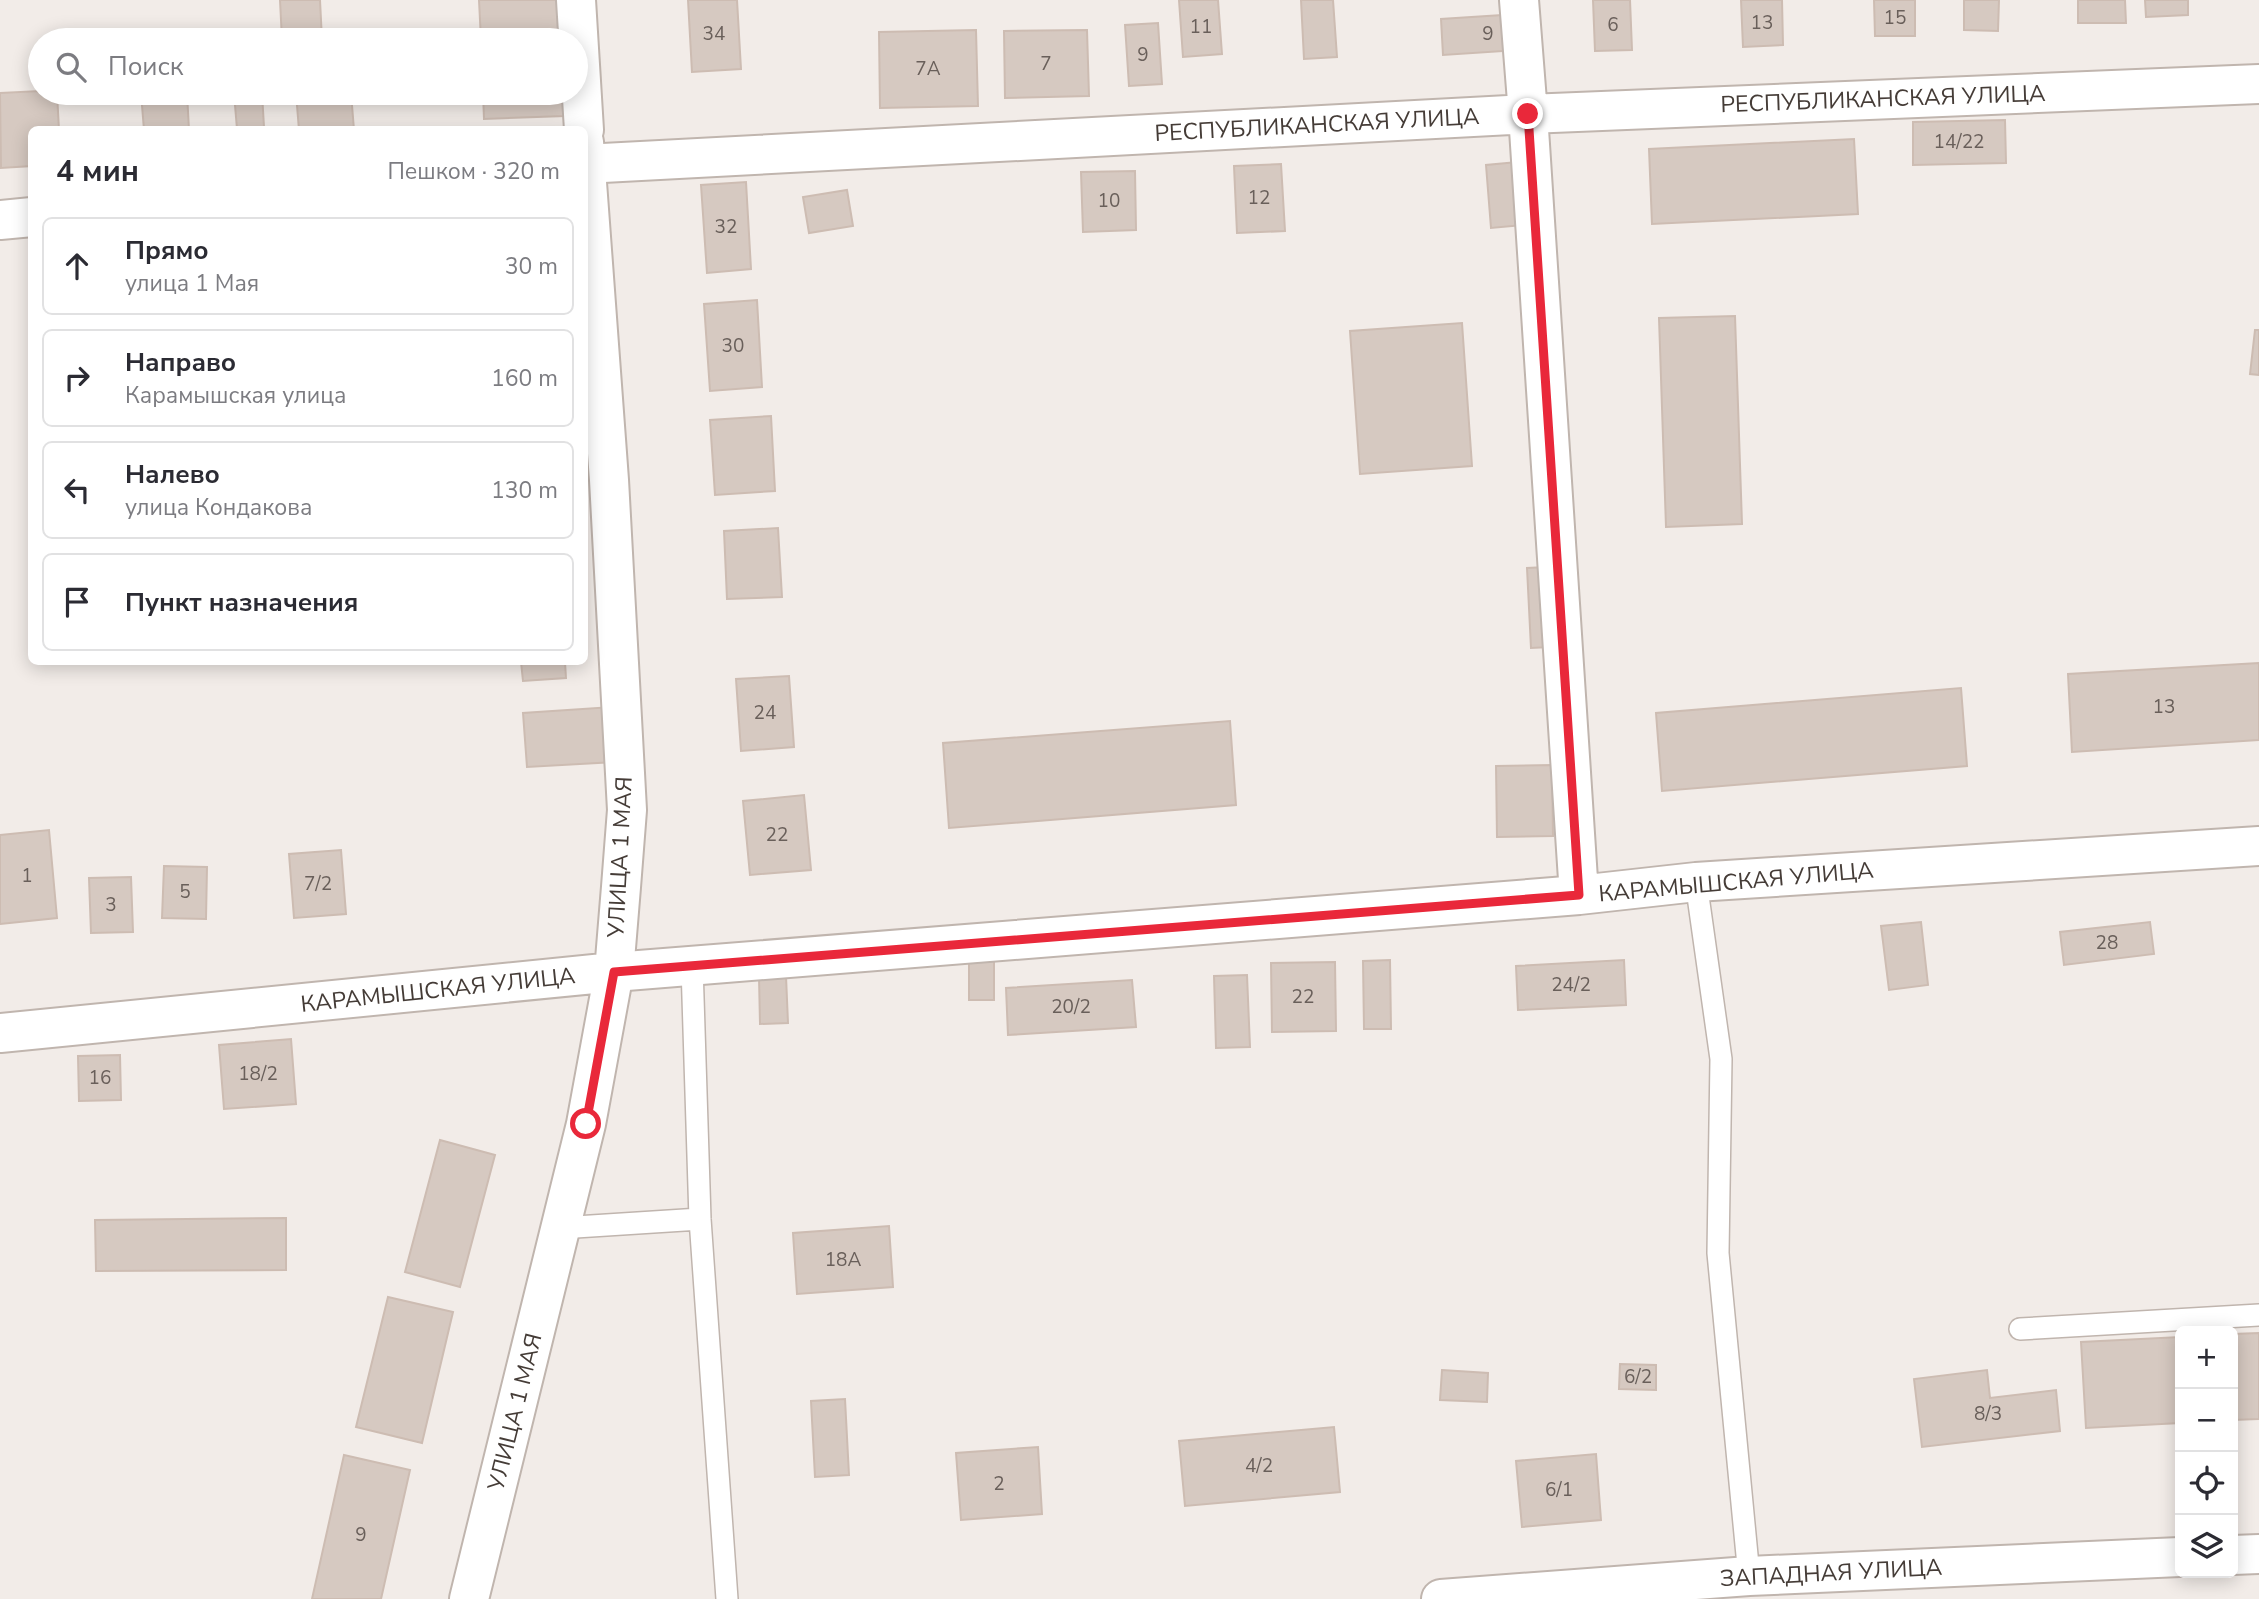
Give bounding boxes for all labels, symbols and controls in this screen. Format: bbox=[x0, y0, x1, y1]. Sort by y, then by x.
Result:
house number: 15 bbox=[1884, 5, 1906, 31]
house number: 13 bbox=[1751, 10, 1773, 36]
house number: 6 bbox=[1607, 12, 1619, 38]
house number: 11 bbox=[1190, 14, 1212, 40]
house number: 34 bbox=[703, 21, 725, 47]
house number: 9 bbox=[1482, 21, 1494, 47]
search box bbox=[28, 28, 588, 105]
house number: 9 bbox=[1137, 42, 1149, 68]
icon: search bbox=[52, 48, 90, 86]
text: Поиск bbox=[108, 49, 184, 84]
house number: 7 bbox=[1040, 51, 1052, 77]
house number: 7А bbox=[915, 56, 941, 82]
street label: РЕСПУБЛИКАНСКАЯ УЛИЦА bbox=[1720, 78, 2046, 120]
route end bbox=[1512, 98, 1543, 129]
street label: РЕСПУБЛИКАНСКАЯ УЛИЦА bbox=[1154, 101, 1480, 149]
house number: 14/22 bbox=[1934, 129, 1984, 155]
text: 4 мин bbox=[56, 151, 139, 192]
text: Пешком · 320 m bbox=[387, 156, 560, 187]
house number: 12 bbox=[1248, 185, 1270, 211]
house number: 10 bbox=[1098, 188, 1120, 214]
house number: 32 bbox=[715, 214, 737, 240]
text: Прямо bbox=[125, 233, 209, 268]
icon: ahead bbox=[58, 247, 96, 285]
text: 30 m bbox=[505, 251, 558, 282]
text: улица 1 Мая bbox=[125, 268, 259, 299]
house number: 30 bbox=[722, 333, 744, 359]
text: Направо bbox=[125, 345, 236, 380]
icon: right bbox=[58, 359, 96, 397]
text: 160 m bbox=[491, 363, 558, 394]
text: Карамышская улица bbox=[125, 380, 346, 411]
text: Налево bbox=[125, 457, 220, 492]
icon: left bbox=[58, 471, 96, 509]
text: 130 m bbox=[491, 475, 558, 506]
text: улица Кондакова bbox=[125, 492, 312, 523]
icon: arrive bbox=[58, 583, 96, 621]
text: Пункт назначения bbox=[125, 585, 358, 620]
house number: 13 bbox=[2153, 694, 2175, 720]
house number: 24 bbox=[754, 700, 776, 726]
street label: УЛИЦА 1 МАЯ bbox=[600, 776, 640, 939]
house number: 22 bbox=[766, 822, 788, 848]
street label: КАРАМЫШСКАЯ УЛИЦА bbox=[1597, 855, 1875, 909]
house number: 1 bbox=[21, 863, 33, 889]
house number: 7/2 bbox=[304, 871, 332, 897]
house number: 5 bbox=[179, 879, 191, 905]
house number: 3 bbox=[105, 892, 117, 918]
house number: 28 bbox=[2096, 930, 2118, 956]
street label: КАРАМЫШСКАЯ УЛИЦА bbox=[299, 960, 577, 1020]
house number: 24/2 bbox=[1551, 972, 1591, 998]
house number: 22 bbox=[1292, 984, 1314, 1010]
house number: 20/2 bbox=[1051, 994, 1091, 1020]
house number: 18/2 bbox=[238, 1061, 278, 1087]
house number: 16 bbox=[89, 1065, 111, 1091]
route start bbox=[570, 1108, 601, 1139]
house number: 18А bbox=[825, 1247, 861, 1273]
map controls bbox=[2175, 1326, 2238, 1578]
button: + bbox=[2175, 1326, 2238, 1389]
street label: УЛИЦА 1 МАЯ bbox=[480, 1330, 550, 1495]
house number: 6/2 bbox=[1624, 1364, 1652, 1390]
button: − bbox=[2175, 1389, 2238, 1452]
house number: 8/3 bbox=[1974, 1401, 2002, 1427]
button: locate bbox=[2175, 1452, 2238, 1515]
house number: 4/2 bbox=[1245, 1453, 1273, 1479]
house number: 2 bbox=[993, 1471, 1005, 1497]
house number: 6/1 bbox=[1545, 1477, 1573, 1503]
button: layers bbox=[2175, 1515, 2238, 1578]
house number: 9 bbox=[355, 1522, 367, 1548]
street label: ЗАПАДНАЯ УЛИЦА bbox=[1719, 1552, 1943, 1594]

